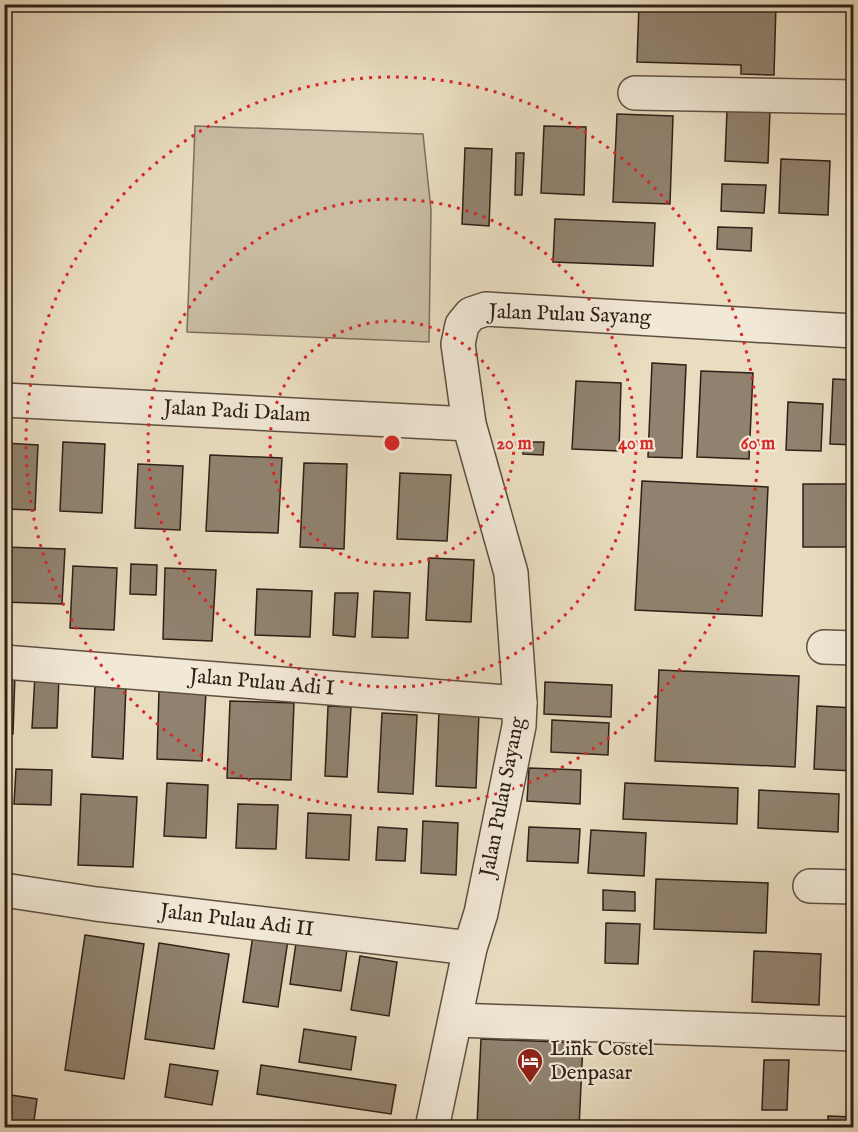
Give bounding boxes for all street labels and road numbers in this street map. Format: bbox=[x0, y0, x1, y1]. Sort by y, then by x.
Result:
street label: Jalan Pulau Sayang bbox=[486, 299, 652, 331]
street label: Jalan Padi Dalam bbox=[161, 395, 311, 429]
street label: Jalan Pulau Adi I bbox=[186, 663, 336, 703]
street label: Jalan Pulau Sayang bbox=[474, 714, 532, 881]
street label: Jalan Pulau Adi II bbox=[157, 898, 315, 944]

